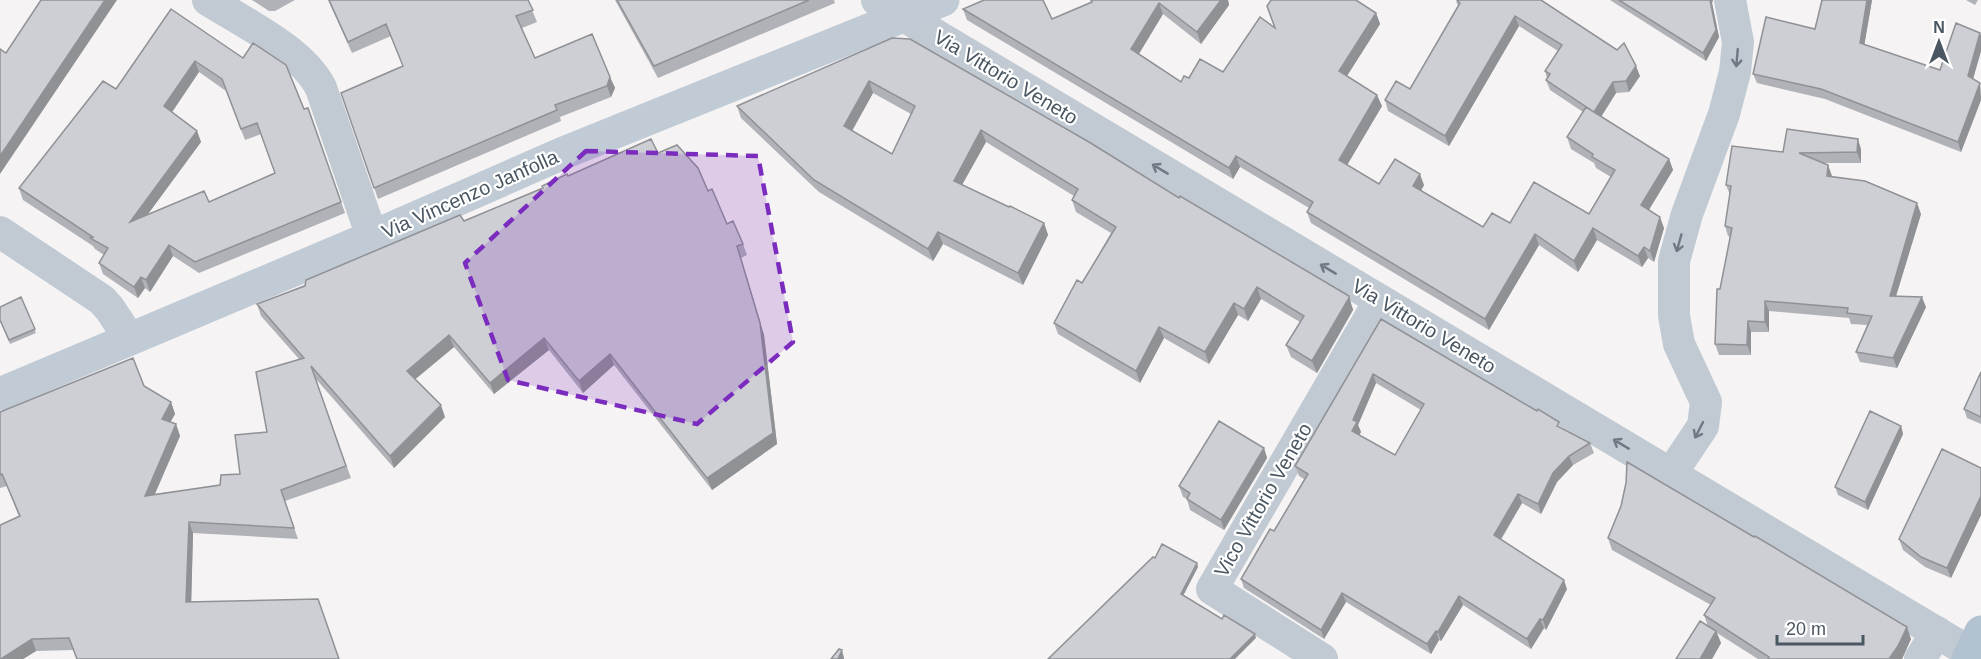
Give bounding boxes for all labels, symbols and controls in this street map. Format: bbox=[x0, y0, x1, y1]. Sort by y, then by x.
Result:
north arrow bbox=[1909, 12, 1969, 72]
text: N bbox=[1933, 19, 1945, 36]
street label: Via Vittorio Veneto bbox=[930, 25, 1082, 129]
one-way arrow bbox=[1731, 47, 1742, 67]
street label: Via Vincenzo Janfolla bbox=[379, 145, 562, 243]
one-way arrow bbox=[1152, 162, 1169, 174]
one-way arrow bbox=[1672, 233, 1684, 252]
one-way arrow bbox=[1319, 262, 1336, 274]
street label: Via Vittorio Veneto bbox=[1348, 274, 1500, 378]
street label: Vico Vittorio Veneto bbox=[1210, 419, 1316, 581]
one-way arrow bbox=[1693, 420, 1705, 438]
one-way arrow bbox=[1613, 437, 1630, 449]
scale bar bbox=[1777, 608, 1862, 646]
text: 20 m bbox=[1786, 619, 1826, 639]

